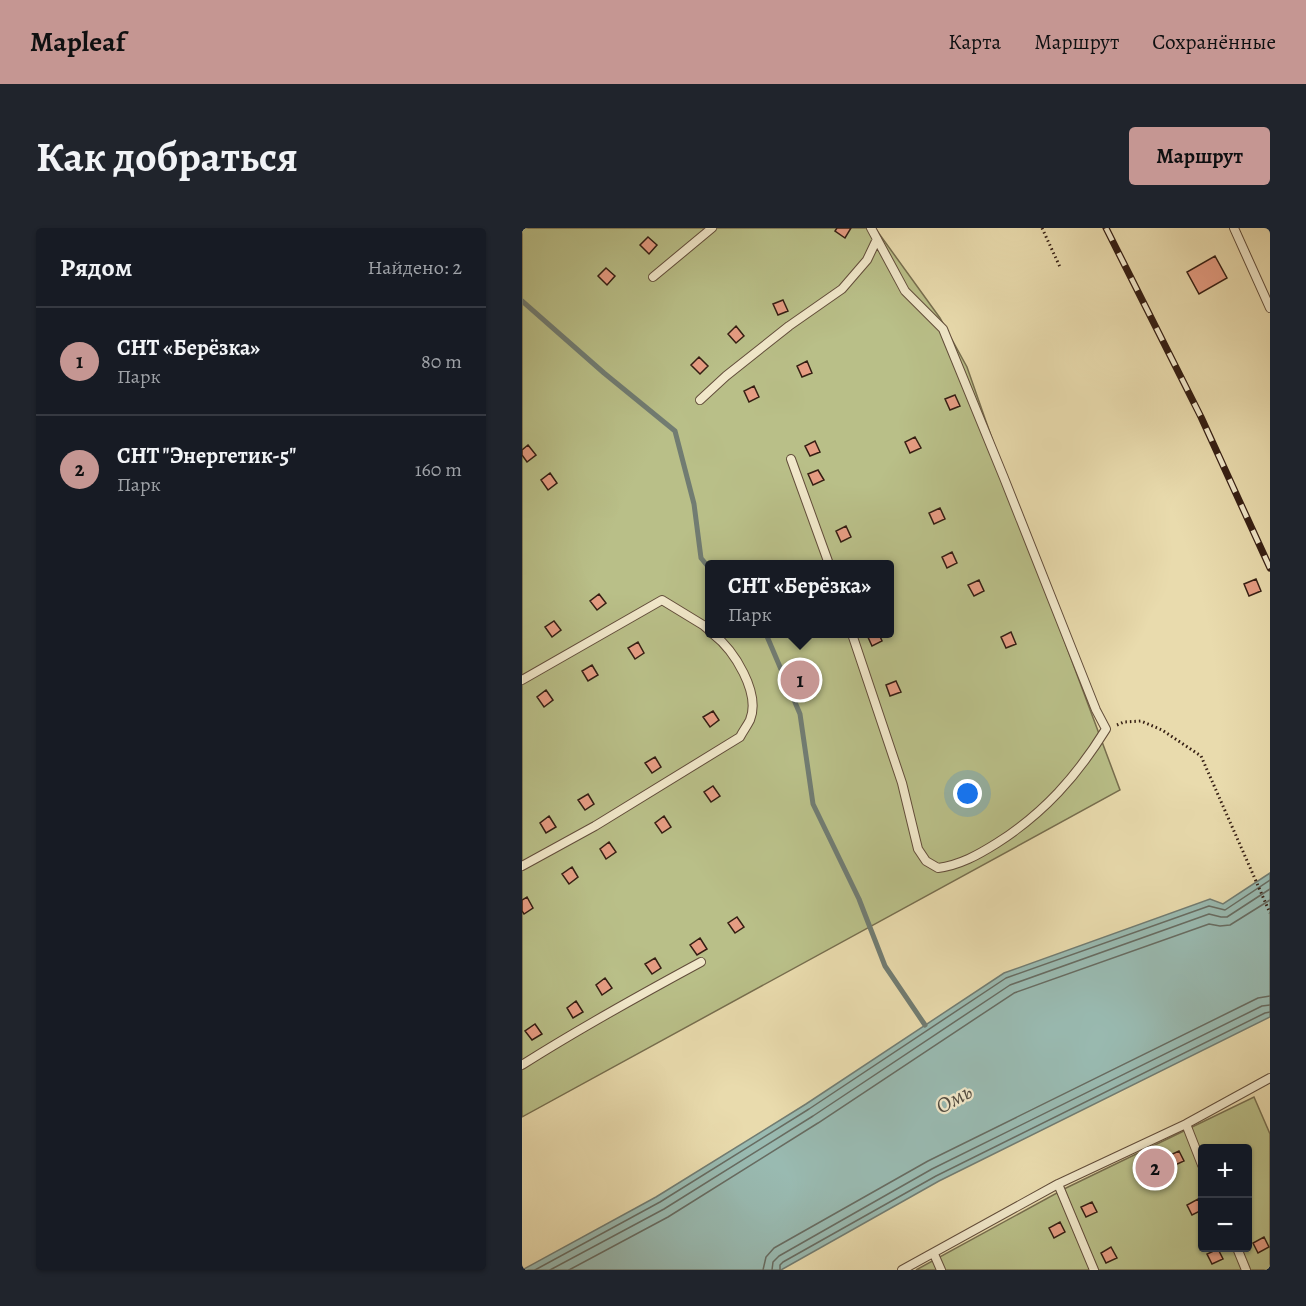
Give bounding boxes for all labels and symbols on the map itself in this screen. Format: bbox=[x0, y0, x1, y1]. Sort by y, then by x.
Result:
pin: 1 bbox=[780, 658, 820, 702]
your location bbox=[953, 779, 982, 808]
water label: Омь bbox=[930, 1077, 978, 1121]
pin: 2 bbox=[1136, 1146, 1174, 1190]

